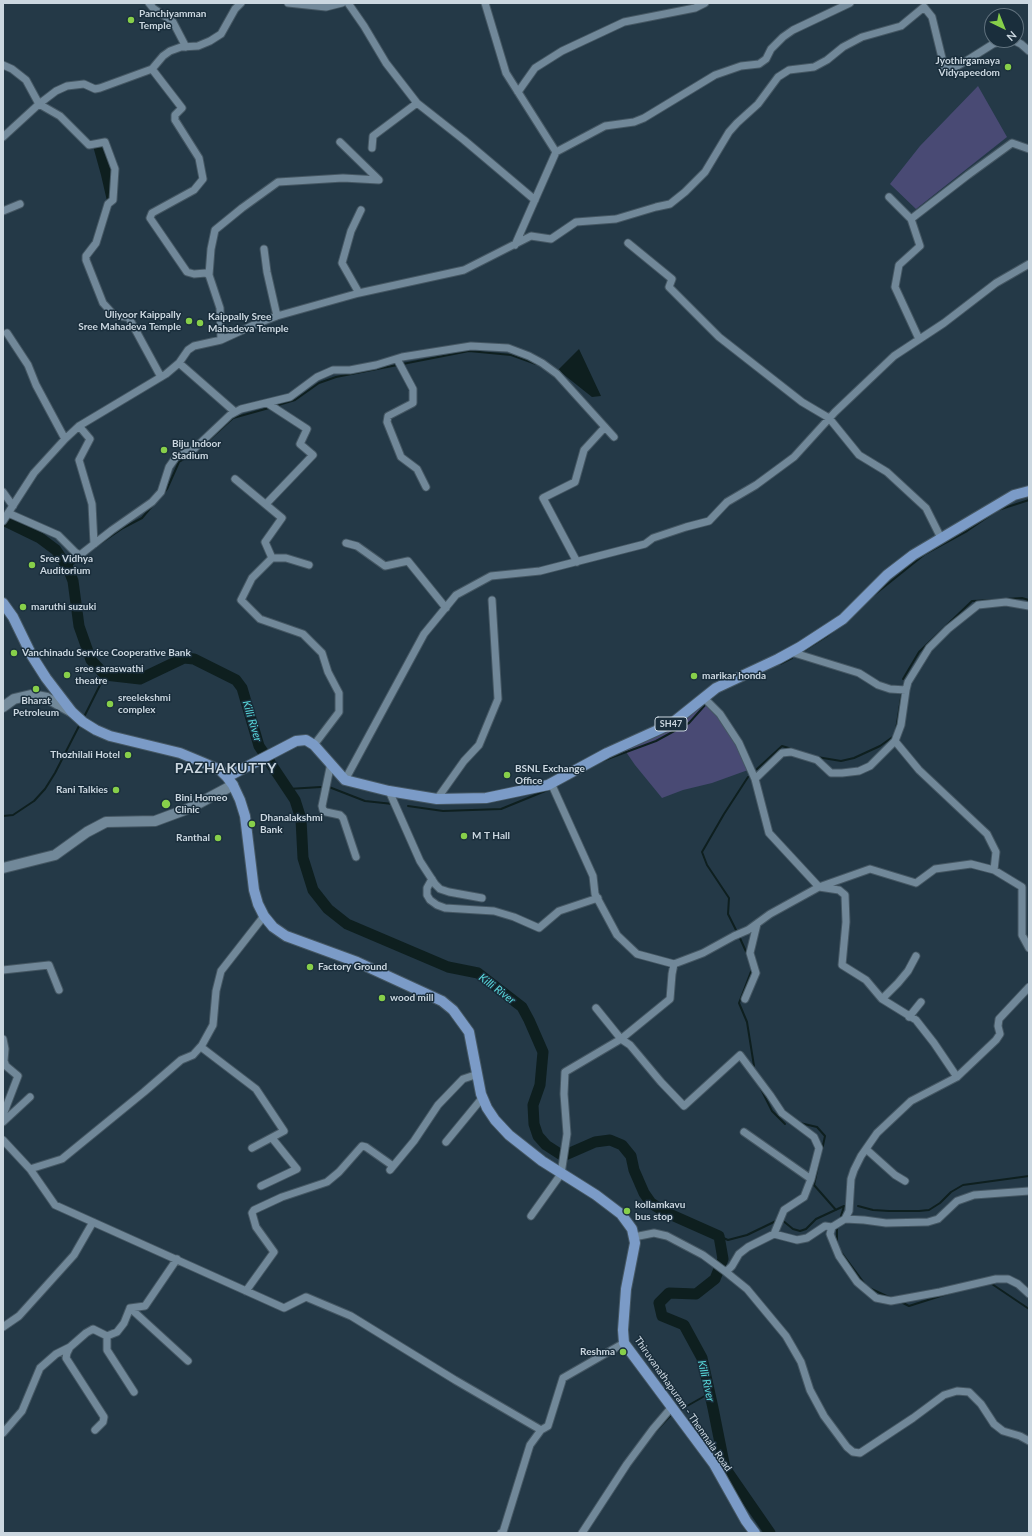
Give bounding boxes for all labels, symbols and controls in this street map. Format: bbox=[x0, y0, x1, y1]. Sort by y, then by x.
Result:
place label: Panchiyamman Temple bbox=[139, 8, 206, 32]
north arrow bbox=[984, 8, 1024, 48]
marker: Panchiyamman Temple bbox=[126, 15, 136, 25]
text: N bbox=[1004, 29, 1019, 44]
place label: Jyothirgamaya Vidyapeedom bbox=[936, 55, 1000, 78]
marker: Jyothirgamaya Vidyapeedom bbox=[1003, 62, 1013, 72]
place label: Uliyoor Kaippally Sree Mahadeva Temple bbox=[78, 309, 181, 332]
place label: Kaippally Sree Mahadeva Temple bbox=[208, 311, 289, 334]
marker: Uliyoor Kaippally Sree Mahadeva Temple bbox=[184, 316, 194, 326]
marker: Kaippally Sree Mahadeva Temple bbox=[195, 318, 205, 328]
place label: Biju Indoor Stadium bbox=[172, 438, 221, 462]
marker: Biju Indoor Stadium bbox=[159, 445, 169, 455]
place label: Sree Vidhya Auditorium bbox=[40, 553, 93, 576]
marker: Sree Vidhya Auditorium bbox=[27, 560, 37, 570]
place label: maruthi suzuki bbox=[31, 601, 96, 613]
marker: maruthi suzuki bbox=[18, 602, 28, 612]
place label: Vanchinadu Service Cooperative Bank bbox=[22, 647, 191, 659]
marker: Vanchinadu Service Cooperative Bank bbox=[9, 648, 19, 658]
place label: sree saraswathi theatre bbox=[75, 663, 144, 686]
marker: sree saraswathi theatre bbox=[62, 670, 72, 680]
place label: marikar honda bbox=[702, 670, 766, 682]
marker: marikar honda bbox=[689, 671, 699, 681]
marker: Bharat Petroleum bbox=[31, 684, 41, 694]
place label: sreelekshmi complex bbox=[118, 692, 171, 716]
place label: Bharat Petroleum bbox=[13, 695, 59, 718]
marker: sreelekshmi complex bbox=[105, 699, 115, 709]
water label: Killi River bbox=[239, 699, 265, 743]
road number: SH47 bbox=[655, 717, 687, 731]
place label: Thozhilali Hotel bbox=[50, 749, 120, 761]
marker: Thozhilali Hotel bbox=[123, 750, 133, 760]
district label: PAZHAKUTTY bbox=[175, 760, 277, 776]
place label: BSNL Exchange Office bbox=[515, 763, 585, 786]
marker: BSNL Exchange Office bbox=[502, 770, 512, 780]
place label: Rani Talkies bbox=[56, 784, 108, 796]
marker: Rani Talkies bbox=[111, 785, 121, 795]
place label: Bini Homeo Clinic bbox=[175, 792, 227, 816]
marker: Bini Homeo Clinic bbox=[160, 798, 172, 810]
place label: Dhanalakshmi Bank bbox=[260, 812, 323, 836]
marker: Dhanalakshmi Bank bbox=[247, 819, 257, 829]
place label: M T Hall bbox=[472, 830, 510, 842]
marker: M T Hall bbox=[459, 831, 469, 841]
place label: Ranthal bbox=[176, 832, 210, 844]
marker: Ranthal bbox=[213, 833, 223, 843]
place label: Factory Ground bbox=[318, 961, 387, 973]
marker: Factory Ground bbox=[305, 962, 315, 972]
water label: Killi River bbox=[476, 971, 518, 1007]
place label: wood mill bbox=[390, 992, 433, 1004]
marker: wood mill bbox=[377, 993, 387, 1003]
place label: kollamkavu bus stop bbox=[635, 1199, 685, 1222]
marker: kollamkavu bus stop bbox=[622, 1206, 632, 1216]
street label: Thiruvanathapuram - Thenmala Road bbox=[632, 1334, 734, 1474]
place label: Reshma bbox=[580, 1346, 615, 1358]
marker: Reshma bbox=[618, 1347, 628, 1357]
water label: Killi River bbox=[695, 1359, 717, 1403]

